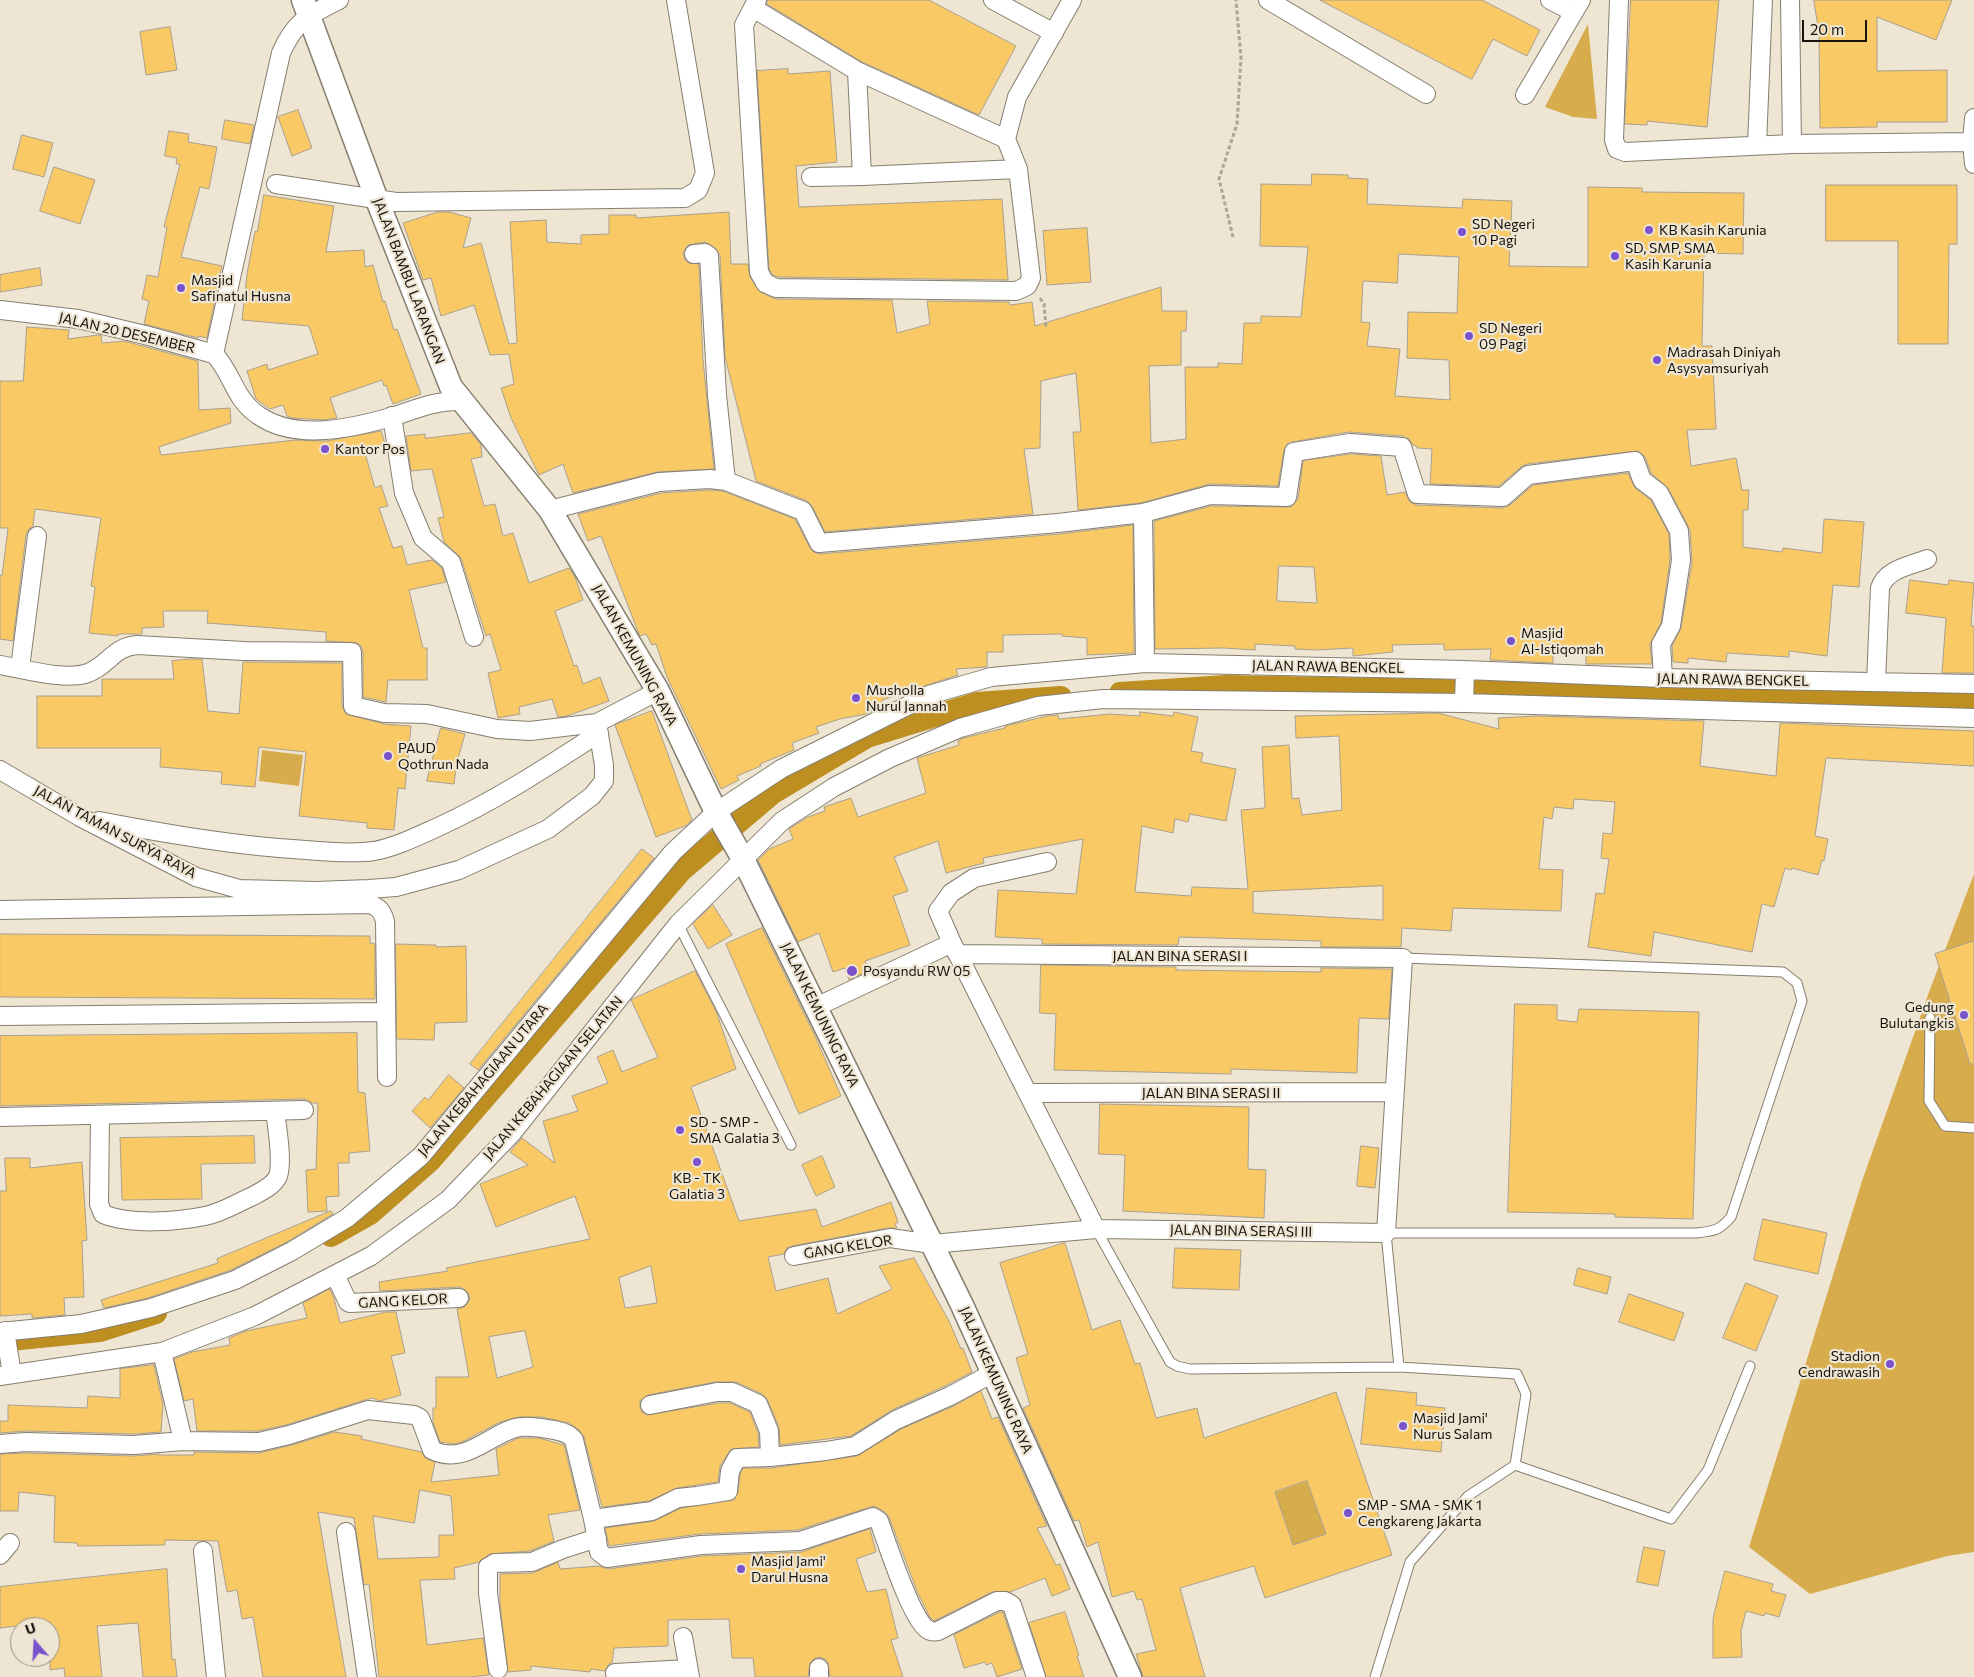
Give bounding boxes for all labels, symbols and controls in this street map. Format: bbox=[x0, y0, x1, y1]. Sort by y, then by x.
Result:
scale bar bbox=[1804, 10, 1869, 42]
text: 20 m bbox=[1810, 20, 1844, 38]
street label: JALAN BAMBU LARANGAN bbox=[370, 196, 448, 366]
place label: SD Negeri 10 Pagi bbox=[1472, 216, 1535, 248]
place label: KB Kasih Karunia bbox=[1659, 222, 1767, 238]
marker: KB Kasih Karunia bbox=[1643, 224, 1655, 236]
marker: SD Negeri 10 Pagi bbox=[1456, 226, 1468, 238]
place label: SD, SMP, SMA Kasih Karunia bbox=[1625, 240, 1715, 272]
marker: SD, SMP, SMA Kasih Karunia bbox=[1609, 250, 1621, 262]
place label: Masjid Safinatul Husna bbox=[191, 272, 291, 304]
marker: Masjid Safinatul Husna bbox=[175, 282, 187, 294]
street label: JALAN 20 DESEMBER bbox=[57, 309, 197, 357]
place label: SD Negeri 09 Pagi bbox=[1479, 320, 1542, 352]
marker: SD Negeri 09 Pagi bbox=[1463, 330, 1475, 342]
place label: Madrasah Diniyah Asysyamsuriyah bbox=[1667, 344, 1781, 377]
marker: Madrasah Diniyah Asysyamsuriyah bbox=[1651, 354, 1663, 366]
place label: Kantor Pos bbox=[335, 441, 405, 457]
marker: Kantor Pos bbox=[319, 443, 331, 455]
street label: JALAN KEMUNING RAYA bbox=[589, 581, 681, 729]
place label: Masjid Al-Istiqomah bbox=[1521, 625, 1604, 658]
marker: Masjid Al-Istiqomah bbox=[1505, 635, 1517, 647]
street label: JALAN RAWA BENGKEL bbox=[1252, 657, 1404, 677]
street label: JALAN RAWA BENGKEL bbox=[1657, 670, 1809, 690]
place label: Musholla Nurul Jannah bbox=[866, 682, 947, 714]
marker: Musholla Nurul Jannah bbox=[850, 692, 862, 704]
place label: PAUD Qothrun Nada bbox=[398, 740, 489, 772]
marker: PAUD Qothrun Nada bbox=[382, 750, 394, 762]
street label: JALAN TAMAN SURYA RAYA bbox=[31, 782, 199, 882]
street label: JALAN KEMUNING RAYA bbox=[778, 940, 862, 1090]
street label: JALAN BINA SERASI I bbox=[1113, 948, 1247, 964]
place label: Posyandu RW 05 bbox=[863, 963, 970, 979]
marker: Posyandu RW 05 bbox=[845, 964, 859, 978]
street label: JALAN KEBAHAGIAAN SELATAN bbox=[480, 993, 626, 1163]
place label: Gedung Bulutangkis bbox=[1880, 999, 1954, 1032]
street label: JALAN KEBAHAGIAAN UTARA bbox=[414, 1000, 552, 1160]
marker: Gedung Bulutangkis bbox=[1958, 1009, 1970, 1021]
street label: JALAN BINA SERASI II bbox=[1142, 1085, 1280, 1101]
place label: SD - SMP - SMA Galatia 3 bbox=[690, 1114, 780, 1146]
marker: SD - SMP - SMA Galatia 3 bbox=[674, 1124, 686, 1136]
marker: KB - TK Galatia 3 bbox=[691, 1156, 703, 1168]
place label: KB - TK Galatia 3 bbox=[669, 1170, 725, 1202]
street label: JALAN BINA SERASI III bbox=[1170, 1221, 1312, 1241]
street label: GANG KELOR bbox=[802, 1232, 894, 1262]
street label: GANG KELOR bbox=[358, 1290, 448, 1312]
street label: JALAN KEMUNING RAYA bbox=[956, 1304, 1036, 1456]
place label: Stadion Cendrawasih bbox=[1798, 1348, 1880, 1380]
marker: Stadion Cendrawasih bbox=[1884, 1358, 1896, 1370]
place label: Masjid Jami' Nurus Salam bbox=[1413, 1410, 1492, 1442]
marker: Masjid Jami' Nurus Salam bbox=[1397, 1420, 1409, 1432]
place label: SMP - SMA - SMK 1 Cengkareng Jakarta bbox=[1358, 1497, 1482, 1530]
marker: SMP - SMA - SMK 1 Cengkareng Jakarta bbox=[1342, 1507, 1354, 1519]
place label: Masjid Jami' Darul Husna bbox=[751, 1553, 828, 1585]
marker: Masjid Jami' Darul Husna bbox=[735, 1563, 747, 1575]
north arrow bbox=[10, 1617, 60, 1667]
text: U bbox=[23, 1619, 38, 1638]

